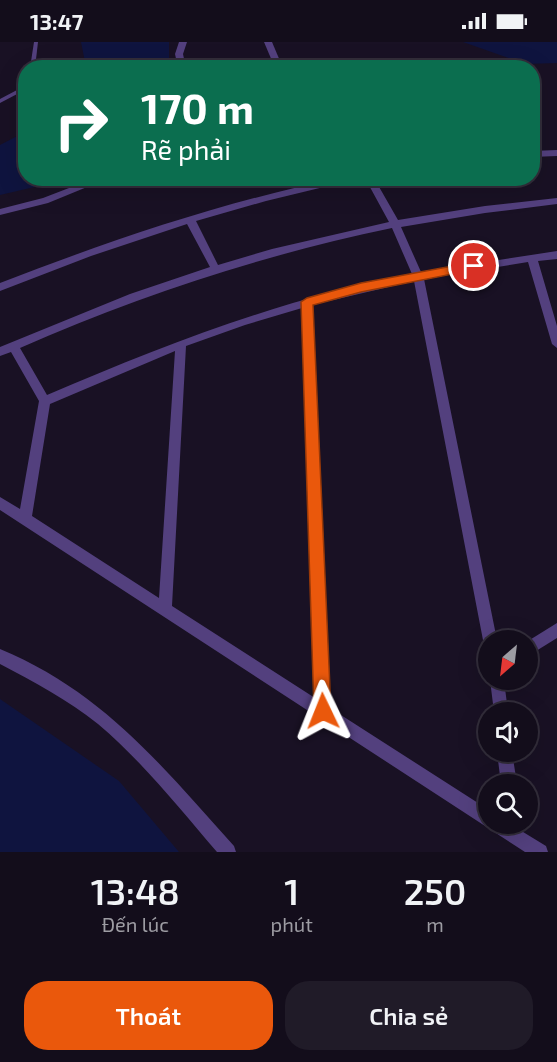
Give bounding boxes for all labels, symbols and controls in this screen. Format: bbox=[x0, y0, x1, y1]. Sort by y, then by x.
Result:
text: 13:47 bbox=[30, 8, 83, 34]
text: 170 m bbox=[141, 82, 254, 132]
icon: right bbox=[42, 84, 120, 162]
text: Rẽ phải bbox=[141, 133, 231, 165]
pin bbox=[448, 240, 499, 291]
icon: arrive bbox=[457, 249, 490, 282]
north arrow bbox=[478, 630, 538, 690]
map controls bbox=[478, 630, 538, 834]
position arrow bbox=[291, 679, 355, 743]
button: sound bbox=[478, 702, 538, 762]
button: search bbox=[478, 774, 538, 834]
text: 13:48 bbox=[91, 869, 180, 912]
text: 1 bbox=[284, 869, 299, 912]
text: 250 bbox=[404, 869, 466, 912]
text: Đến lúc bbox=[102, 912, 169, 936]
text: phút bbox=[271, 912, 313, 936]
text: m bbox=[426, 912, 444, 936]
button: Thoát bbox=[24, 981, 273, 1050]
button: Chia sẻ bbox=[285, 981, 533, 1050]

